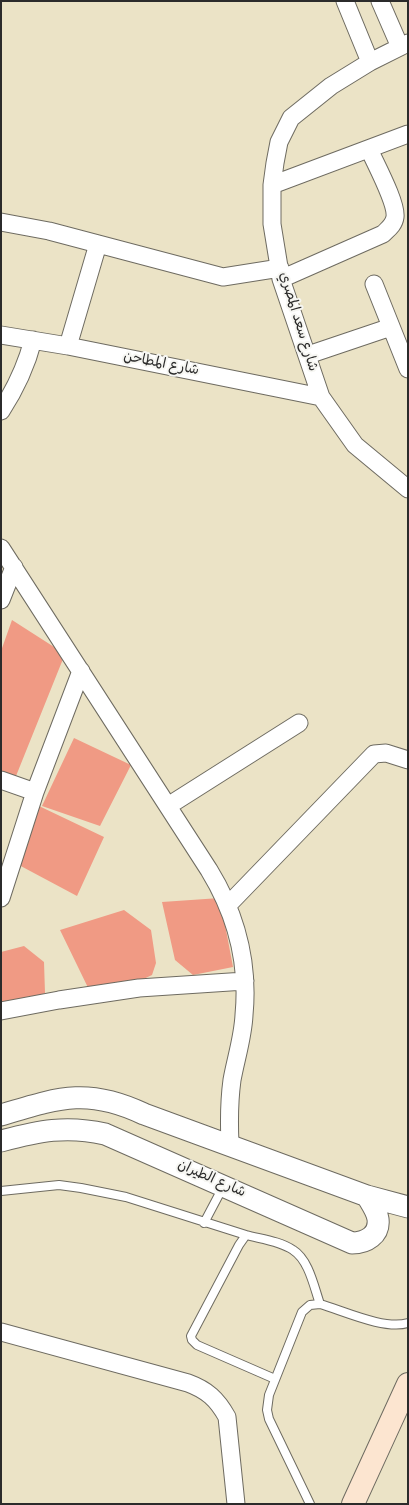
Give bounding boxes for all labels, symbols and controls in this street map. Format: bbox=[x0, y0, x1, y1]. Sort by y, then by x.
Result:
street label: شارع سعد المصري bbox=[274, 270, 320, 374]
street label: شارع المطاحن bbox=[122, 349, 200, 381]
street label: شارع الطيران bbox=[174, 1158, 248, 1202]

